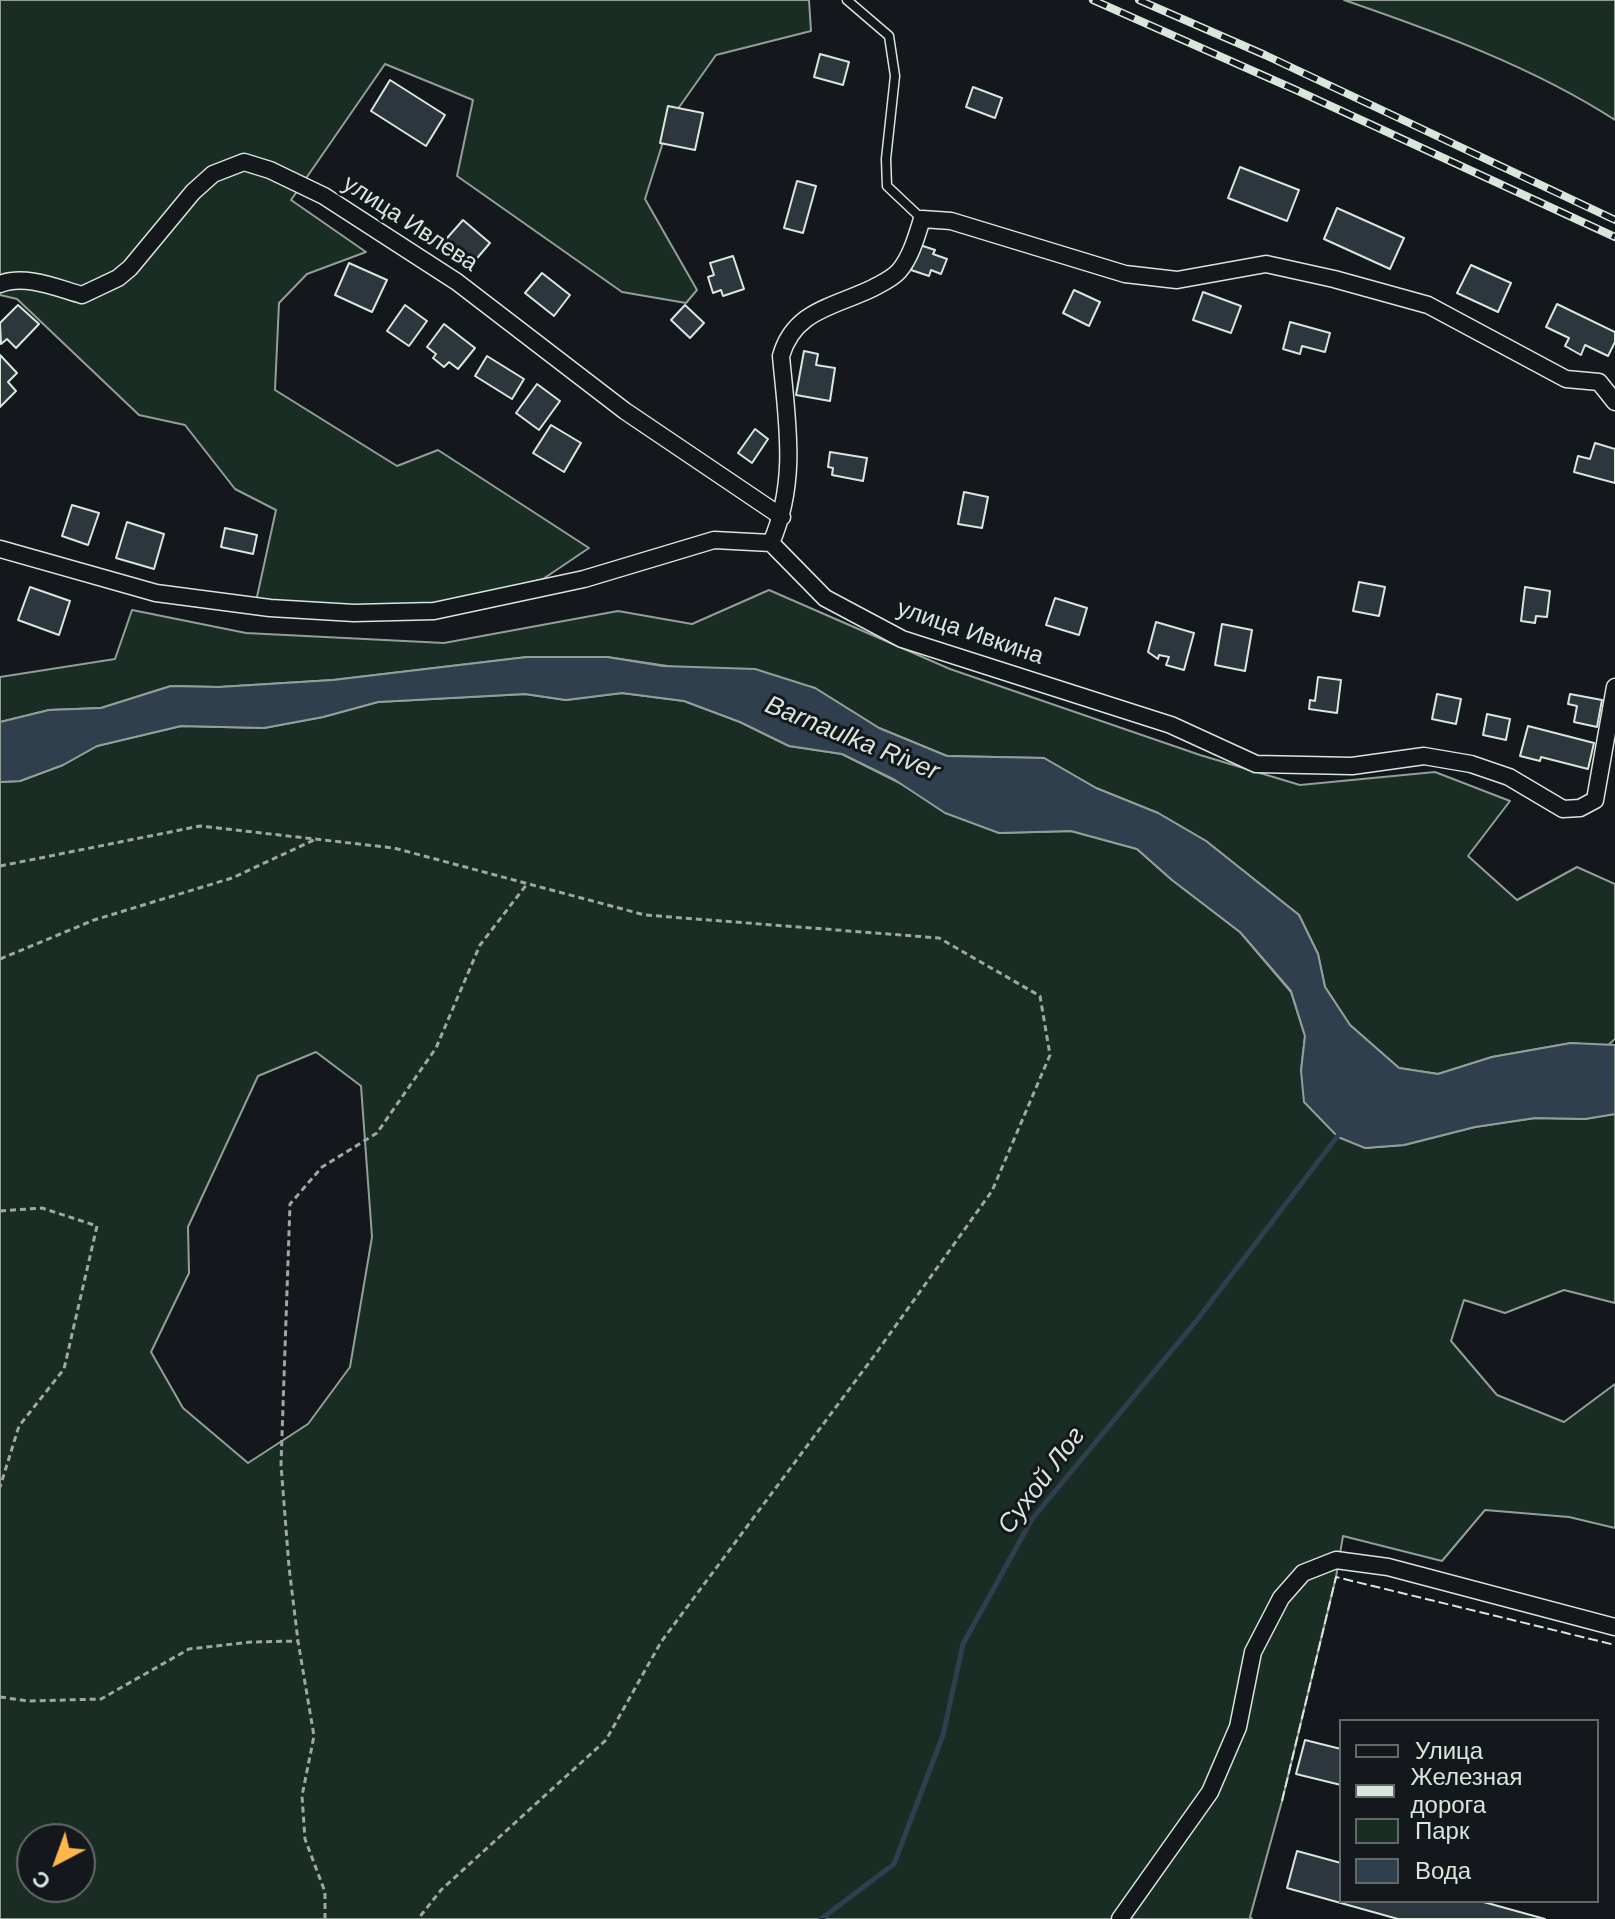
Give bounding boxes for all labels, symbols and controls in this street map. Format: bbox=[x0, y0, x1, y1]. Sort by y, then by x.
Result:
street label: улица Ивлева bbox=[337, 170, 483, 278]
street label: улица Ивкина bbox=[893, 594, 1047, 672]
water label: Barnaulka River bbox=[760, 690, 944, 788]
water label: Сухой Лог bbox=[992, 1422, 1092, 1540]
legend bbox=[1339, 1719, 1599, 1903]
text: Улица bbox=[1415, 1737, 1483, 1764]
text: Железная дорога bbox=[1411, 1763, 1522, 1818]
text: Парк bbox=[1415, 1817, 1469, 1844]
north arrow bbox=[16, 1823, 96, 1903]
text: Вода bbox=[1415, 1857, 1471, 1884]
text: С bbox=[27, 1865, 55, 1895]

